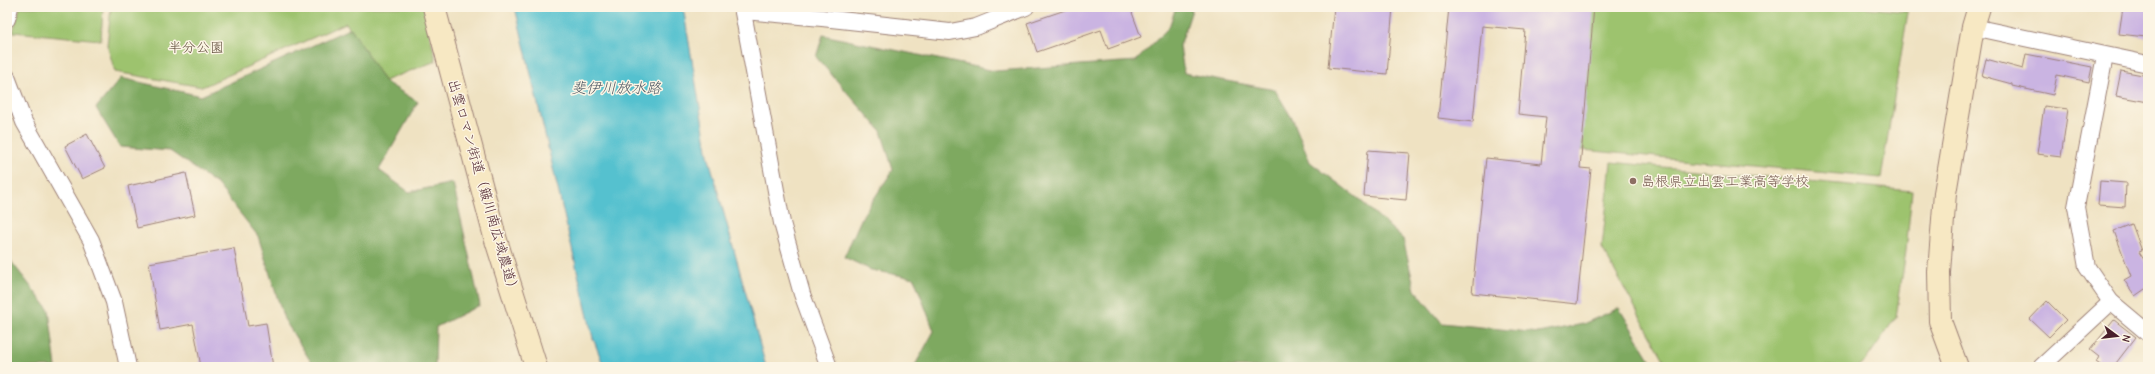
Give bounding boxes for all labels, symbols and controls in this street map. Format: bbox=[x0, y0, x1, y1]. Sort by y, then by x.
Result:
park label: 半分公園 bbox=[168, 39, 224, 56]
street label: 出雲ロマン街道（簸川南広域農道） bbox=[444, 77, 523, 297]
water label: 斐伊川放水路 bbox=[571, 79, 662, 97]
place label: 島根県立出雲工業高等学校 bbox=[1641, 173, 1809, 190]
marker: 島根県立出雲工業高等学校 bbox=[1628, 176, 1638, 186]
north arrow bbox=[2097, 316, 2137, 356]
text: N bbox=[2119, 333, 2133, 344]

